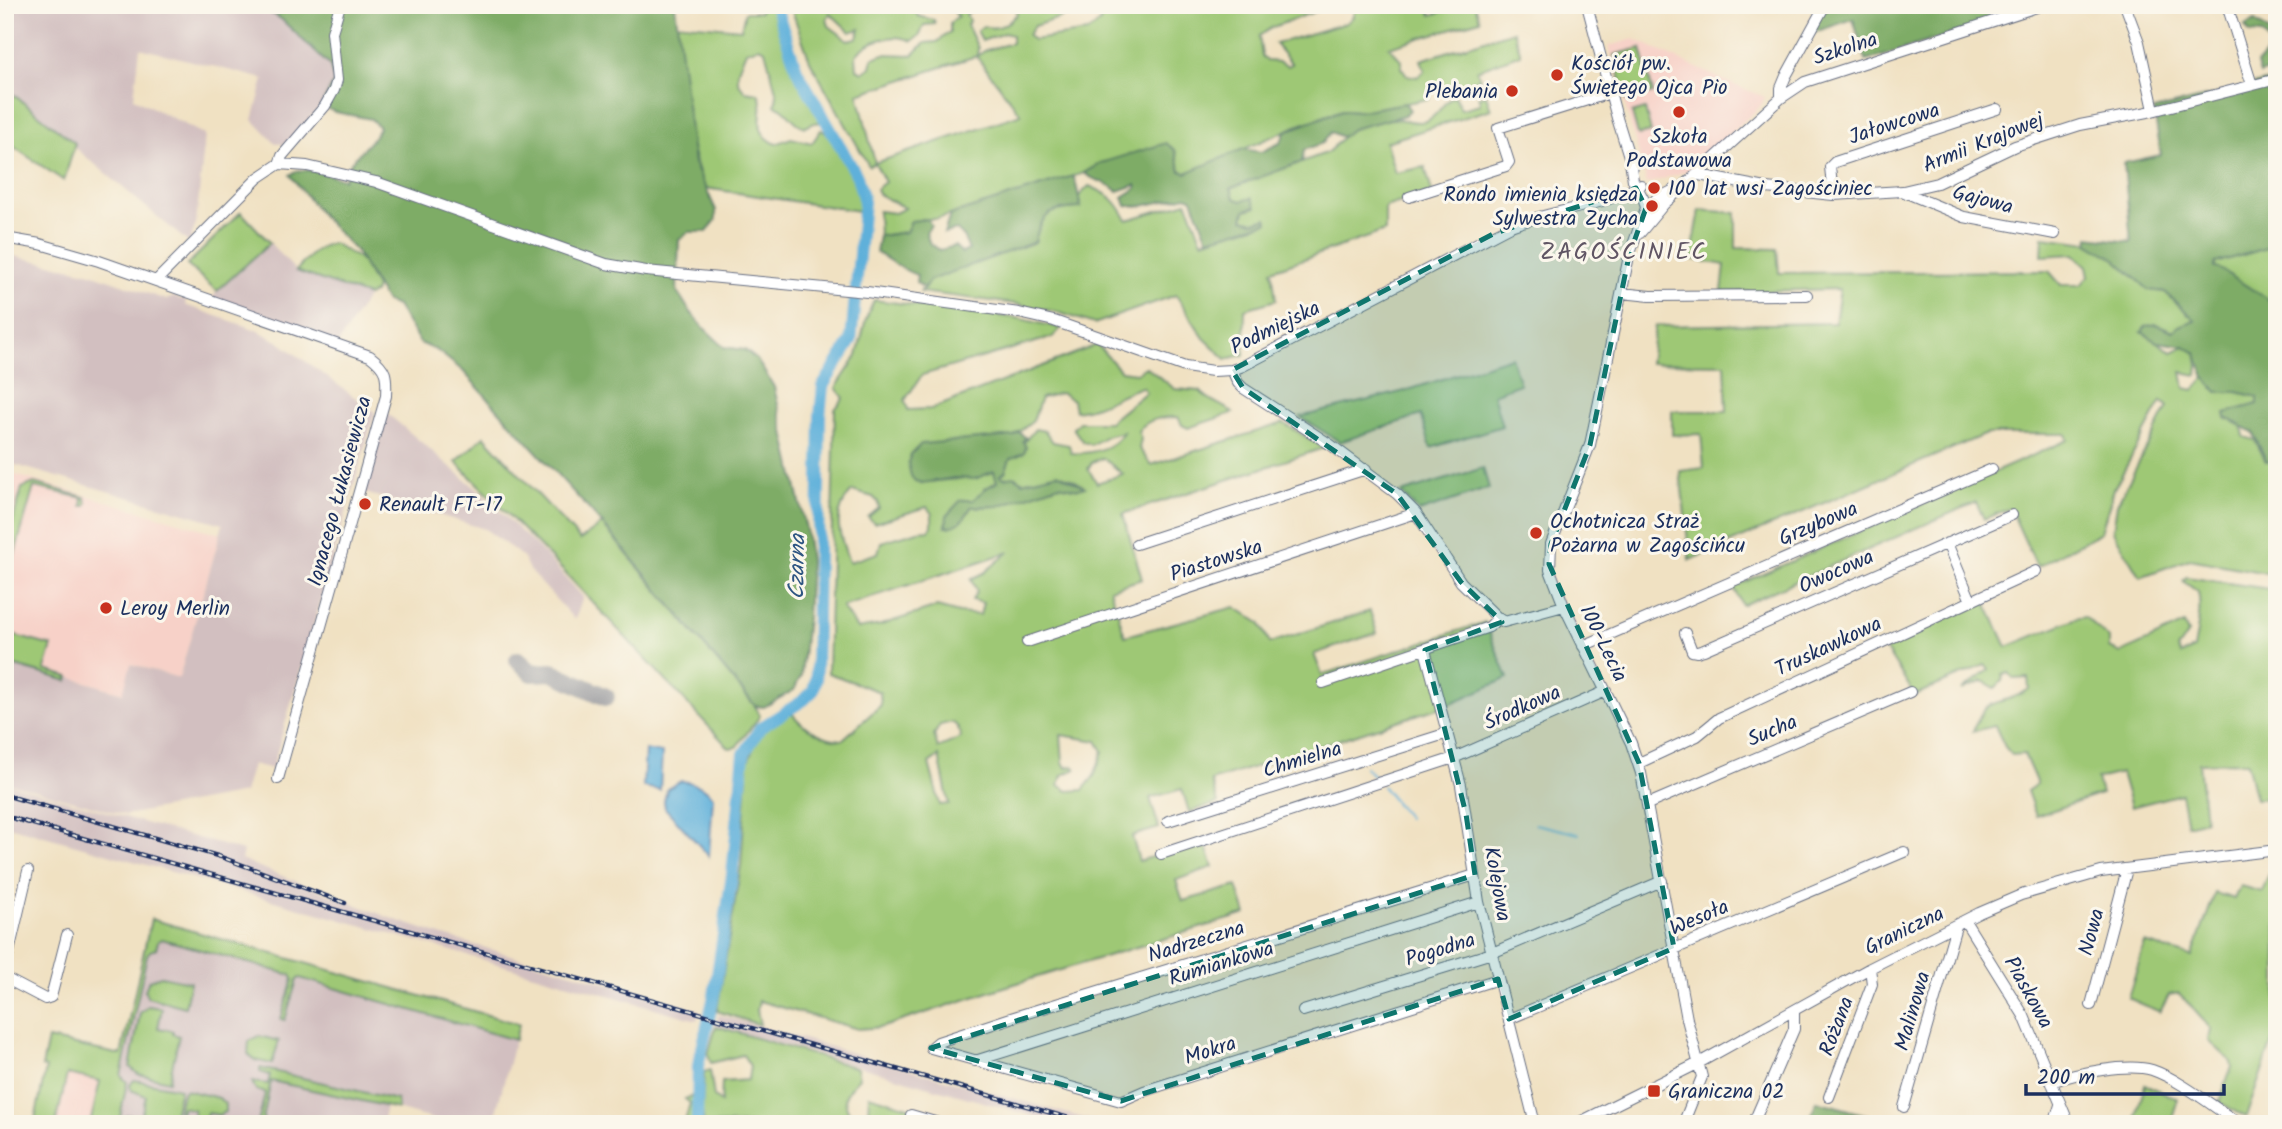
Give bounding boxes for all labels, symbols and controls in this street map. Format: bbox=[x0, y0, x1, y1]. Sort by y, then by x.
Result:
street label: Szkolna bbox=[1809, 24, 1882, 75]
place label: Kościół pw. Świętego Ojca Pio bbox=[1571, 48, 1728, 105]
marker: Kościół pw. Świętego Ojca Pio bbox=[1549, 67, 1565, 83]
place label: Plebania bbox=[1425, 76, 1498, 109]
marker: Plebania bbox=[1504, 83, 1520, 99]
street label: Jałowcowa bbox=[1845, 94, 1944, 155]
marker: Szkoła Podstawowa bbox=[1671, 104, 1687, 120]
street label: Armii Krajowej bbox=[1918, 104, 2050, 183]
place label: Szkoła Podstawowa bbox=[1626, 121, 1732, 178]
place label: 100 lat wsi Zagościniec bbox=[1668, 173, 1873, 206]
street label: Gajowa bbox=[1949, 177, 2017, 224]
place label: Rondo imienia księdza Sylwestra Zycha bbox=[1443, 179, 1638, 236]
marker: 100 lat wsi Zagościniec bbox=[1646, 180, 1662, 196]
marker: Rondo imienia księdza Sylwestra Zycha bbox=[1644, 198, 1660, 214]
district label: ZAGOŚCINIEC bbox=[1540, 233, 1708, 272]
street label: Podmiejska bbox=[1225, 292, 1326, 364]
street label: Ignacego Łukasiewicza bbox=[299, 393, 382, 590]
place label: Renault FT-17 bbox=[379, 489, 503, 522]
street label: Grzybowa bbox=[1774, 493, 1863, 556]
marker: Renault FT-17 bbox=[357, 496, 373, 512]
place label: Ochotnicza Straż Pożarna w Zagościńcu bbox=[1550, 506, 1745, 563]
marker: Ochotnicza Straż Pożarna w Zagościńcu bbox=[1528, 525, 1544, 541]
street label: Piastowska bbox=[1166, 531, 1267, 592]
water label: Czarna bbox=[779, 532, 817, 600]
street label: Owocowa bbox=[1794, 541, 1880, 604]
place label: Leroy Merlin bbox=[120, 593, 230, 626]
street label: 100-Lecia bbox=[1570, 599, 1636, 688]
marker: Leroy Merlin bbox=[98, 600, 114, 616]
street label: Truskawkowa bbox=[1770, 608, 1887, 686]
street label: Środkowa bbox=[1479, 677, 1566, 740]
street label: Sucha bbox=[1742, 706, 1803, 757]
street label: Chmielna bbox=[1259, 733, 1346, 788]
street label: Kolejowa bbox=[1474, 844, 1519, 924]
street label: Wesoła bbox=[1665, 891, 1734, 946]
street label: Graniczna bbox=[1859, 898, 1950, 965]
street label: Nowa bbox=[2070, 905, 2115, 960]
street label: Nadrzeczna bbox=[1144, 912, 1249, 973]
street label: Pogodna bbox=[1401, 924, 1480, 977]
street label: Rumiankowa bbox=[1165, 933, 1278, 996]
street label: Piaskowa bbox=[1994, 950, 2061, 1035]
street label: Malinowa bbox=[1886, 968, 1941, 1055]
street label: Różana bbox=[1811, 992, 1864, 1061]
street label: Mokra bbox=[1180, 1028, 1241, 1075]
scale bar bbox=[2026, 1052, 2224, 1096]
text: 200 m bbox=[2037, 1062, 2095, 1095]
place label: Graniczna 02 bbox=[1668, 1076, 1785, 1109]
marker: Graniczna 02 bbox=[1646, 1083, 1662, 1099]

